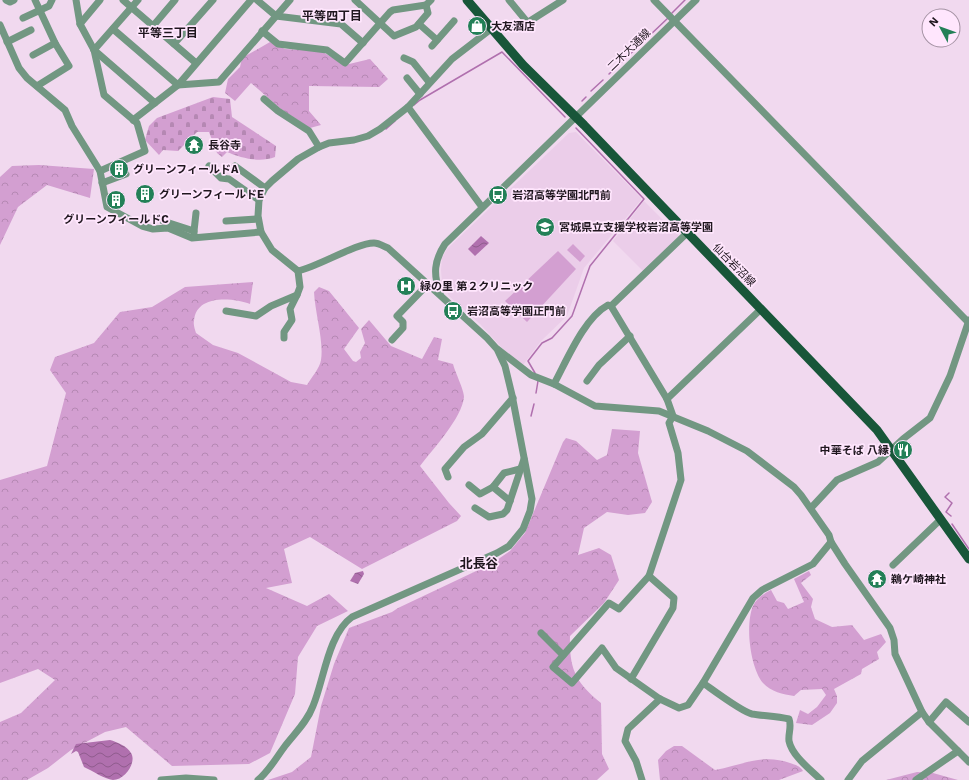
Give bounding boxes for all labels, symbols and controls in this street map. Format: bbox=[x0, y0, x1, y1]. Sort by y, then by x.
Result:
north arrow bbox=[921, 8, 961, 48]
district label: 平等四丁目 bbox=[302, 9, 362, 23]
text: N bbox=[926, 14, 941, 29]
shop icon: 大友酒店 bbox=[466, 15, 488, 37]
place label: 大友酒店 bbox=[491, 20, 535, 33]
district label: 平等三丁目 bbox=[138, 26, 198, 40]
street label: 二木大通線 bbox=[605, 26, 653, 74]
temple icon: 長谷寺 bbox=[183, 134, 205, 156]
place label: 長谷寺 bbox=[208, 139, 241, 152]
building icon: グリーンフィールドA bbox=[108, 158, 130, 180]
place label: グリーンフィールドA bbox=[133, 163, 239, 176]
building icon: グリーンフィールドE bbox=[134, 183, 156, 205]
bus stop icon: 岩沼高等学園北門前 bbox=[487, 184, 509, 206]
place label: グリーンフィールドE bbox=[159, 188, 264, 201]
building icon: グリーンフィールドC bbox=[105, 189, 127, 211]
place label: 岩沼高等学園北門前 bbox=[512, 189, 611, 202]
place label: グリーンフィールドC bbox=[63, 213, 169, 226]
school or university icon: 宮城県立支援学校岩沼高等学園 bbox=[534, 216, 556, 238]
place label: 宮城県立支援学校岩沼高等学園 bbox=[559, 221, 713, 234]
street label: 仙台岩沼線 bbox=[710, 241, 758, 289]
hospital icon: 緑の里 第２クリニック bbox=[395, 275, 417, 297]
place label: 緑の里 第２クリニック bbox=[420, 280, 533, 293]
bus stop icon: 岩沼高等学園正門前 bbox=[442, 300, 464, 322]
place label: 岩沼高等学園正門前 bbox=[467, 305, 566, 318]
restaurant icon: 中華そば 八縁 bbox=[892, 439, 914, 461]
place label: 中華そば 八縁 bbox=[820, 444, 889, 457]
district label: 北長谷 bbox=[459, 556, 499, 571]
temple icon: 鵜ケ崎神社 bbox=[866, 568, 888, 590]
place label: 鵜ケ崎神社 bbox=[890, 573, 946, 586]

